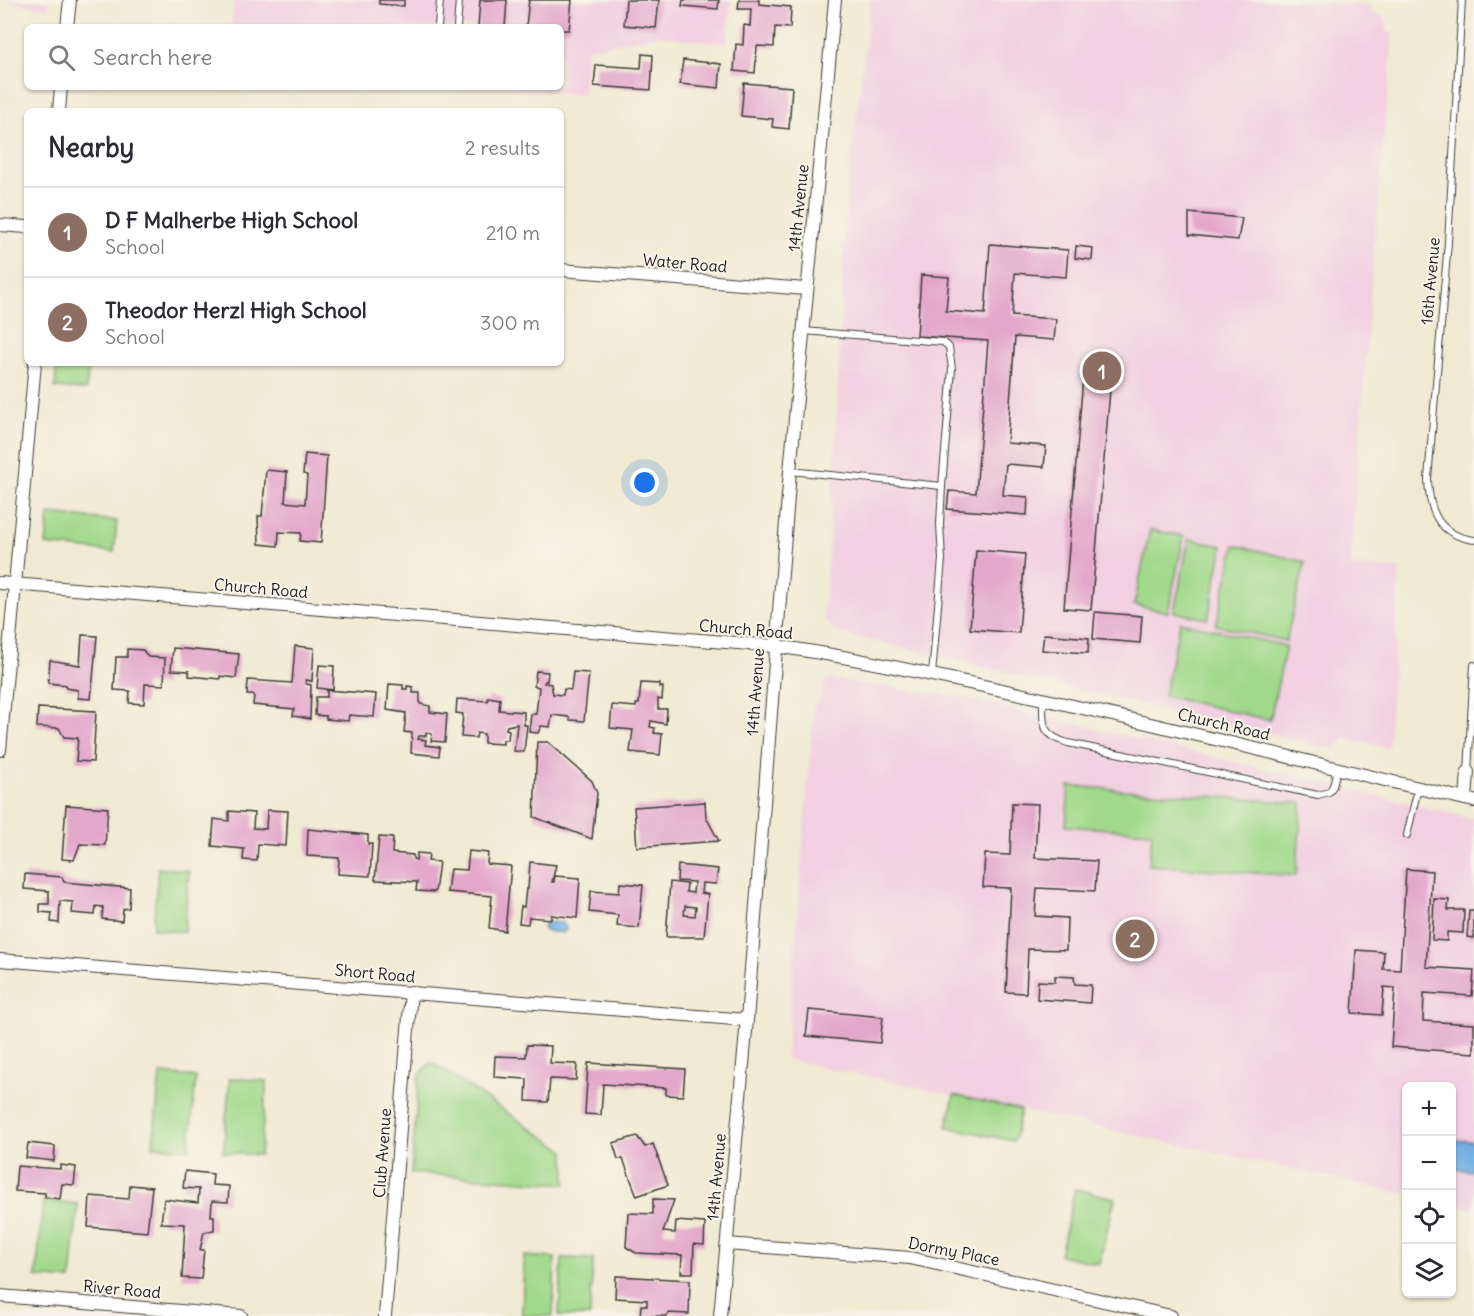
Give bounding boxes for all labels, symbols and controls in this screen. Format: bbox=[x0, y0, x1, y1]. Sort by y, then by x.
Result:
search box bbox=[24, 24, 564, 90]
icon: search bbox=[45, 41, 78, 74]
text: Search here bbox=[93, 43, 212, 71]
text: Nearby bbox=[48, 131, 134, 164]
text: 2 results bbox=[465, 135, 540, 160]
street label: 14th Avenue bbox=[783, 163, 813, 253]
text: D F Malherbe High School bbox=[105, 206, 358, 234]
text: 1 bbox=[64, 220, 71, 245]
text: 210 m bbox=[486, 220, 540, 245]
text: School bbox=[105, 234, 165, 259]
street label: 16th Avenue bbox=[1416, 236, 1444, 326]
street label: Water Road bbox=[642, 249, 728, 277]
text: Theodor Herzl High School bbox=[105, 296, 367, 324]
text: 2 bbox=[62, 310, 73, 335]
text: 300 m bbox=[480, 310, 540, 335]
text: School bbox=[105, 324, 165, 349]
pin: 1 bbox=[1082, 348, 1122, 394]
your location bbox=[630, 468, 659, 497]
street label: Church Road bbox=[213, 574, 309, 602]
street label: Church Road bbox=[698, 615, 794, 643]
street label: 14th Avenue bbox=[742, 648, 768, 736]
street label: Church Road bbox=[1176, 704, 1272, 744]
pin: 2 bbox=[1116, 916, 1154, 962]
street label: Short Road bbox=[334, 960, 416, 986]
map controls bbox=[1402, 1082, 1456, 1298]
button: + bbox=[1402, 1082, 1456, 1136]
street label: Club Avenue bbox=[369, 1108, 395, 1198]
street label: 14th Avenue bbox=[702, 1132, 730, 1222]
button: − bbox=[1402, 1136, 1456, 1190]
button: locate bbox=[1402, 1190, 1456, 1244]
street label: Dormy Place bbox=[907, 1232, 1001, 1270]
button: layers bbox=[1402, 1244, 1456, 1298]
street label: River Road bbox=[82, 1276, 162, 1302]

